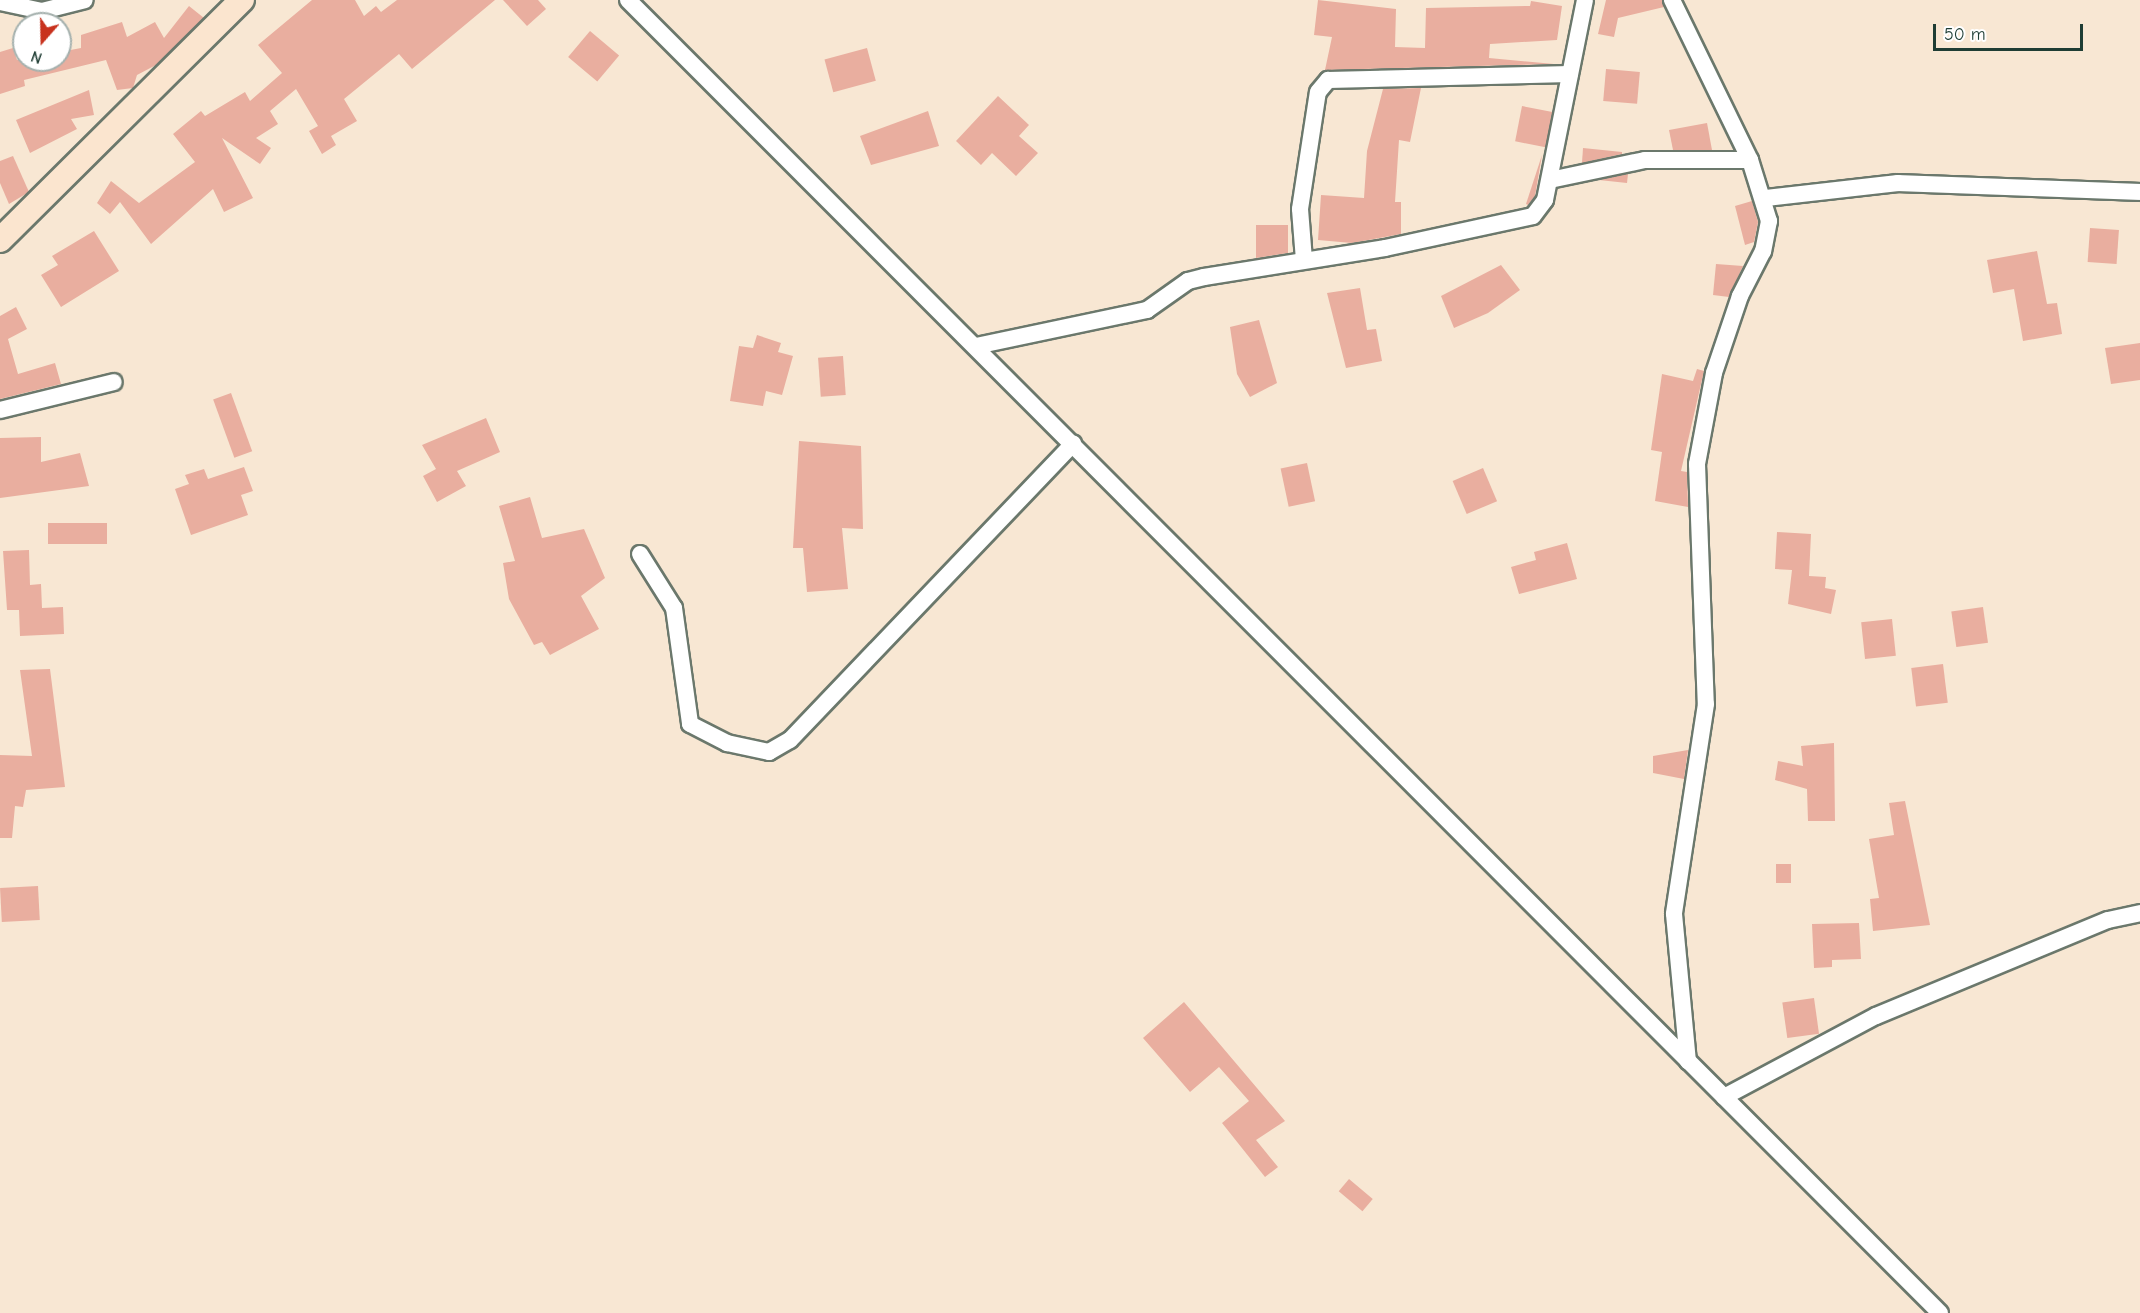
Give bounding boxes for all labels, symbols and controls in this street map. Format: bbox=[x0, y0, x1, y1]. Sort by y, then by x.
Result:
north arrow bbox=[12, 12, 72, 72]
scale bar bbox=[1936, 12, 2086, 50]
text: 50 m bbox=[1944, 24, 1986, 45]
text: N bbox=[29, 47, 45, 67]

